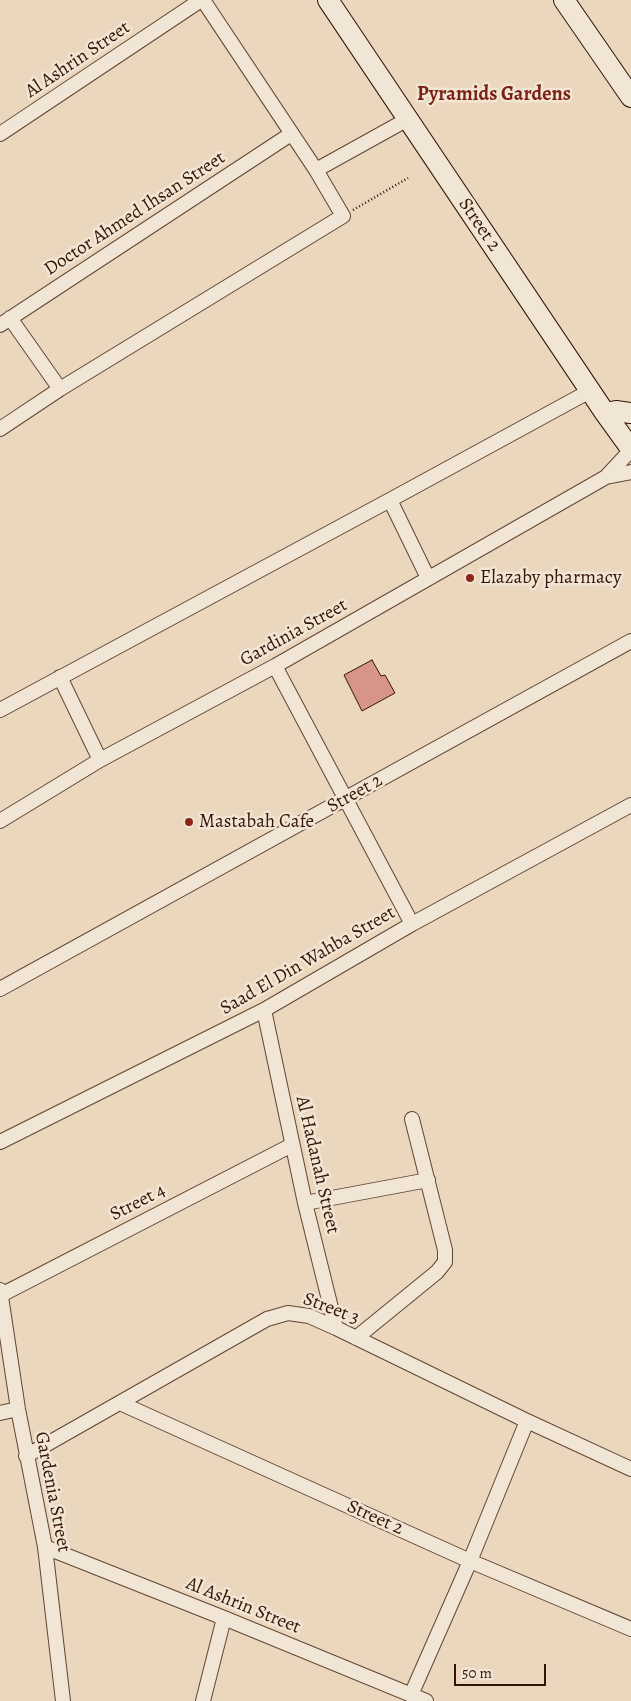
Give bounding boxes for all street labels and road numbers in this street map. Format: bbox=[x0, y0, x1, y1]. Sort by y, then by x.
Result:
street label: Al Ashrin Street bbox=[21, 17, 135, 103]
street label: Doctor Ahmed Ihsan Street bbox=[40, 147, 230, 281]
street label: Street 2 bbox=[453, 194, 505, 256]
street label: Gardinia Street bbox=[236, 594, 352, 672]
street label: Street 2 bbox=[323, 770, 387, 818]
street label: Saad El Din Wahba Street bbox=[217, 902, 399, 1020]
street label: Al Hadanah Street bbox=[290, 1094, 344, 1236]
street label: Street 4 bbox=[106, 1179, 170, 1227]
street label: Street 3 bbox=[300, 1288, 362, 1330]
street label: Gardenia Street bbox=[29, 1430, 75, 1554]
street label: Street 2 bbox=[343, 1495, 407, 1541]
street label: Al Ashrin Street bbox=[182, 1573, 304, 1639]

